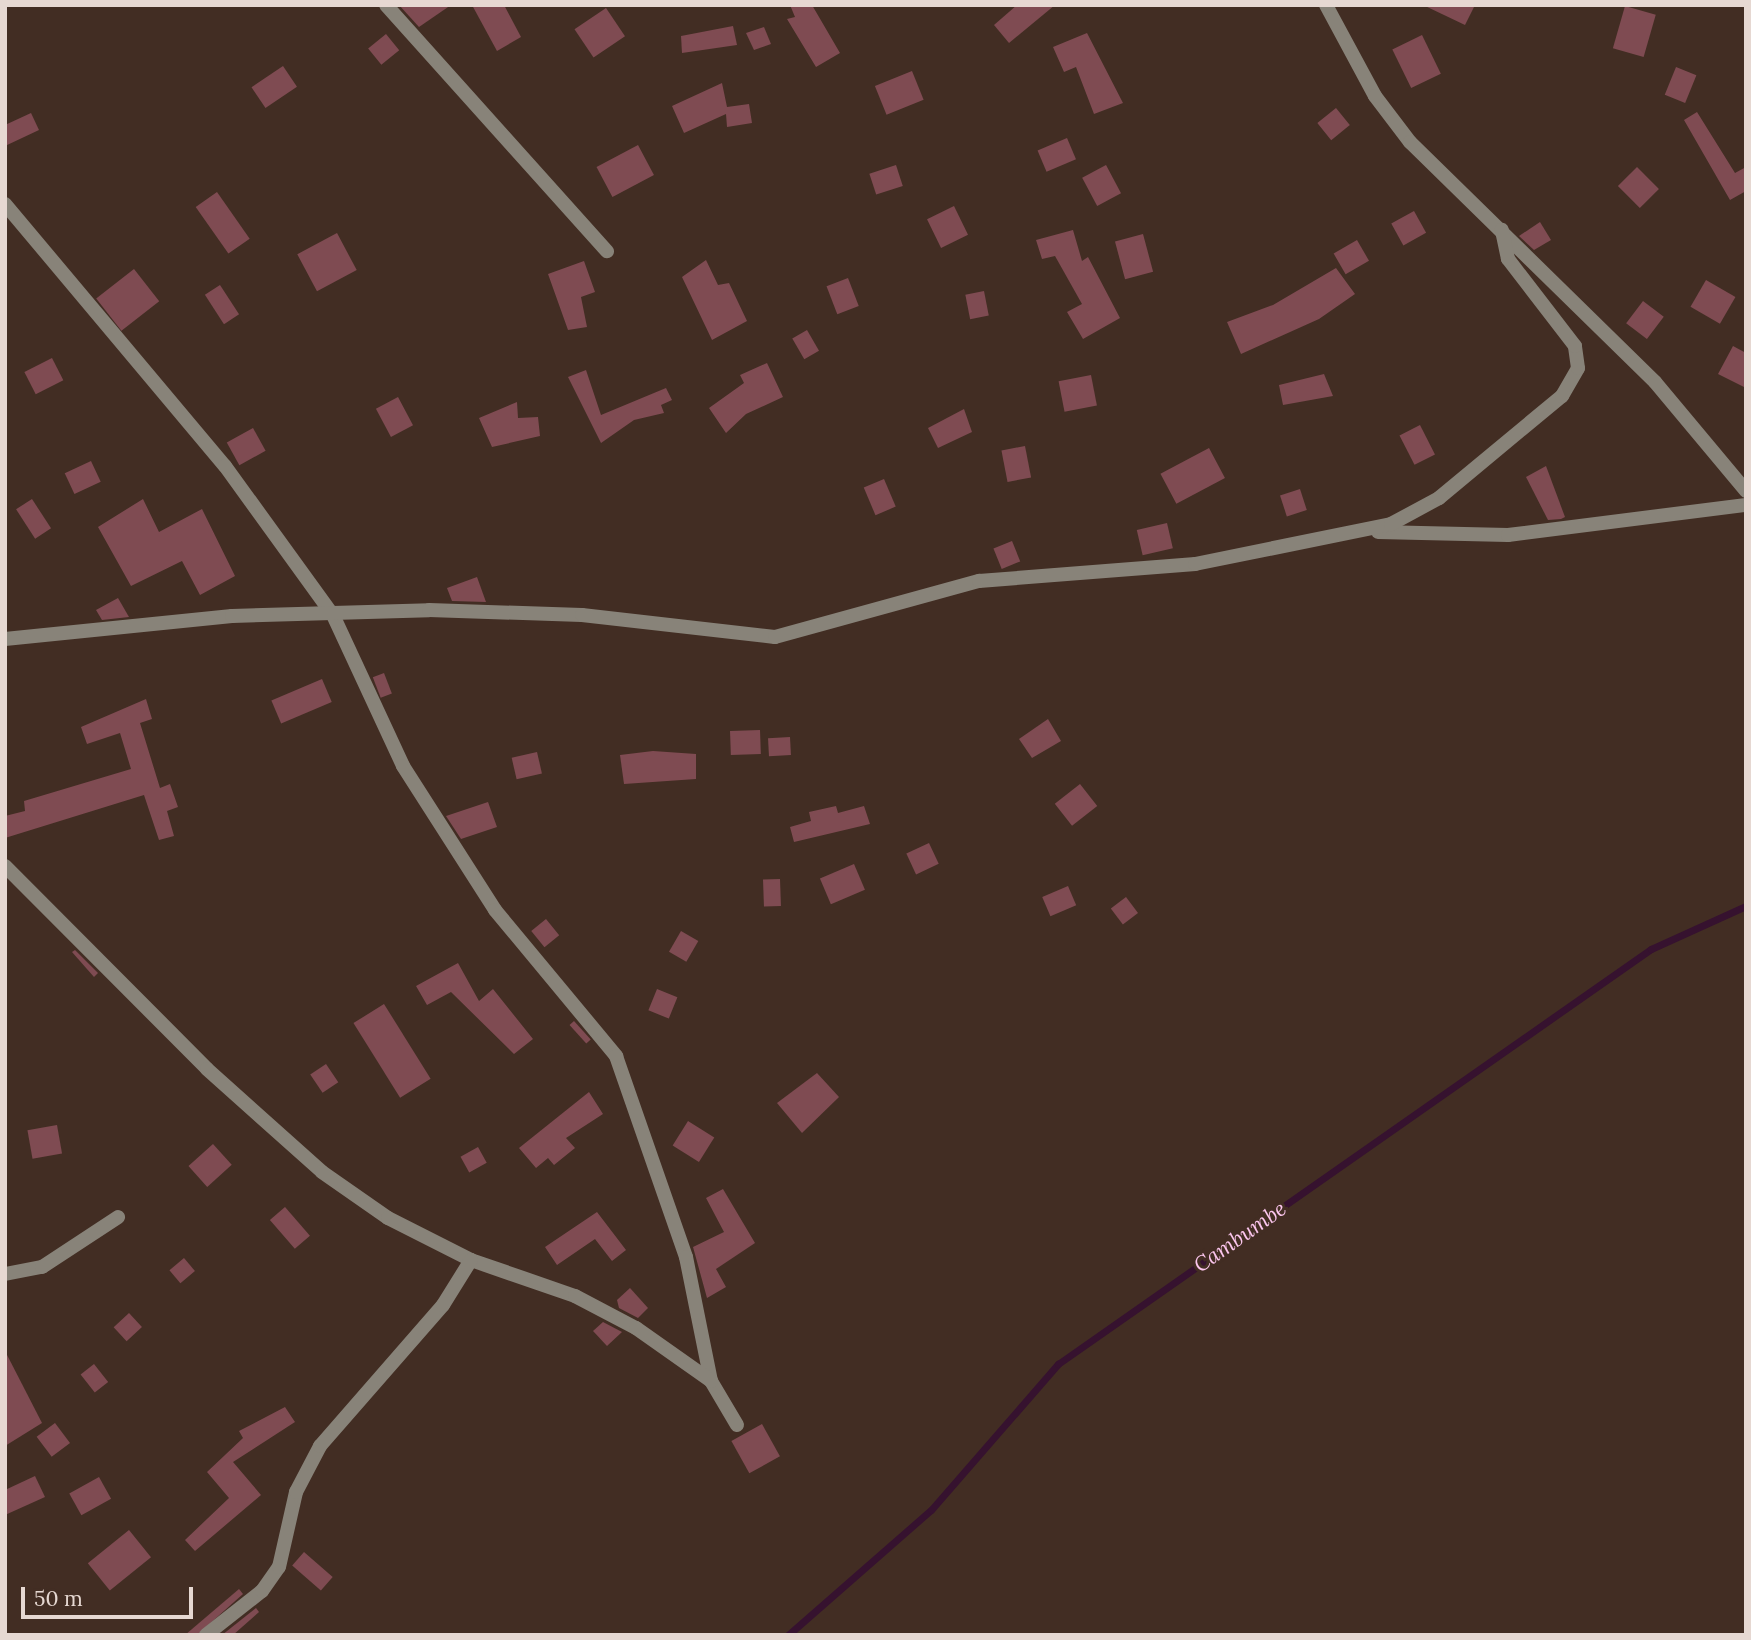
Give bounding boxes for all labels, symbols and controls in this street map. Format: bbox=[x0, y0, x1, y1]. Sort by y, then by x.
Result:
water label: Cambumbe bbox=[1189, 1196, 1291, 1278]
scale bar bbox=[24, 1574, 196, 1618]
text: 50 m bbox=[34, 1585, 83, 1612]

